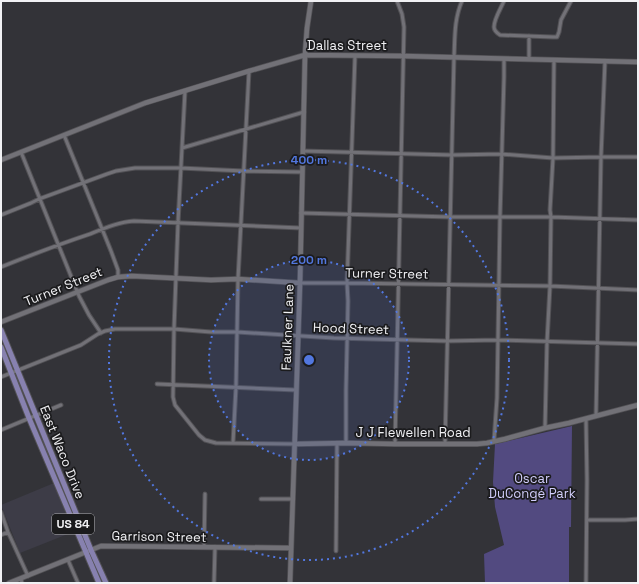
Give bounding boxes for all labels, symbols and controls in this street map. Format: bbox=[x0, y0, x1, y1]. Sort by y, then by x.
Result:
street label: Dallas Street bbox=[307, 37, 387, 54]
text: 400 m bbox=[291, 152, 327, 168]
text: 200 m bbox=[291, 252, 327, 268]
street label: Turner Street bbox=[21, 263, 105, 310]
street label: Turner Street bbox=[345, 264, 429, 283]
street label: Faulkner Lane bbox=[277, 283, 298, 371]
street label: Hood Street bbox=[313, 319, 389, 338]
centre of rings bbox=[302, 353, 316, 367]
street label: East Waco Drive bbox=[36, 403, 89, 502]
street label: J J Flewellen Road bbox=[355, 424, 471, 441]
park label: Oscar DuCongé Park bbox=[488, 470, 576, 502]
road number: US 84 bbox=[52, 514, 94, 534]
street label: Garrison Street bbox=[111, 527, 207, 546]

